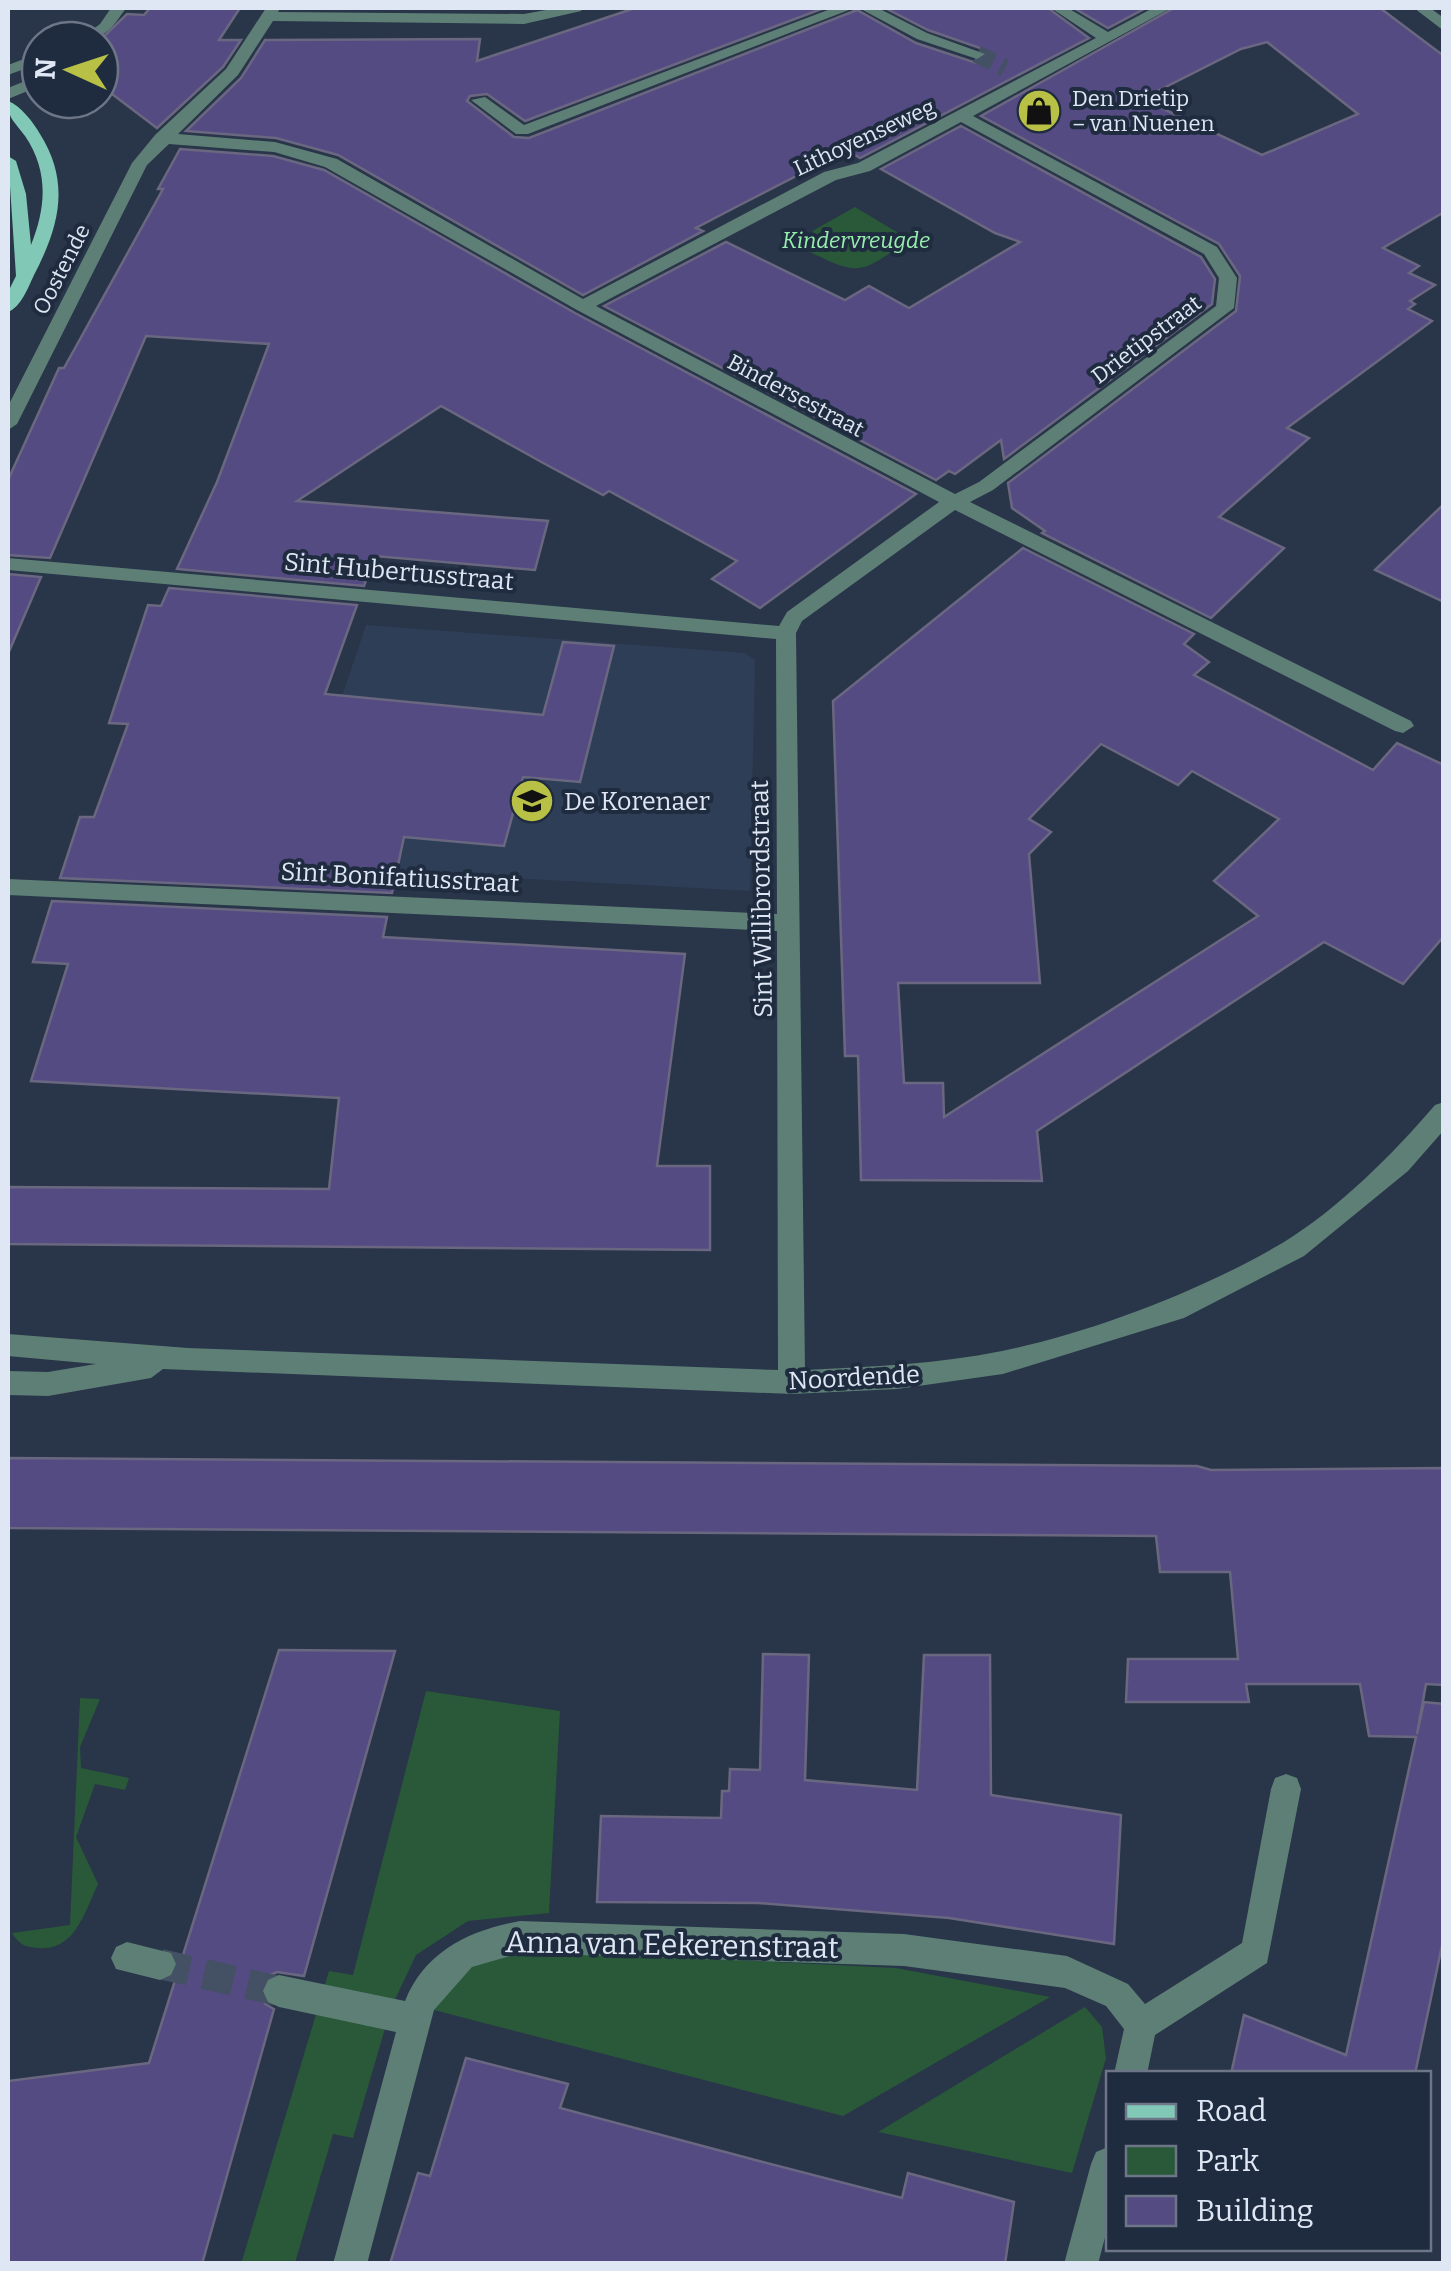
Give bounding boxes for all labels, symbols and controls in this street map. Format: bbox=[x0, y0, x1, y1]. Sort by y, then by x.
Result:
north arrow bbox=[20, 20, 120, 120]
text: N bbox=[28, 57, 63, 80]
place label: Den Drietip – van Nuenen bbox=[1072, 85, 1215, 137]
shop icon: Den Drietip – van Nuenen bbox=[1016, 88, 1062, 134]
street label: Lithoyenseweg bbox=[789, 93, 939, 182]
street label: Oostende bbox=[27, 219, 96, 319]
park label: Kindervreugde bbox=[782, 227, 930, 254]
street label: Drietipstraat bbox=[1086, 289, 1207, 389]
street label: Bindersestraat bbox=[723, 348, 869, 443]
street label: Sint Hubertusstraat bbox=[283, 547, 515, 597]
school or university icon: De Korenaer bbox=[509, 778, 555, 824]
street label: Sint Willibrordstraat bbox=[745, 780, 779, 1018]
place label: De Korenaer bbox=[564, 787, 710, 817]
street label: Sint Bonifatiusstraat bbox=[280, 857, 520, 899]
street label: Noordende bbox=[788, 1360, 920, 1396]
street label: Anna van Eekerenstraat bbox=[505, 1924, 839, 1966]
legend bbox=[1106, 2071, 1431, 2251]
text: Road bbox=[1196, 2093, 1267, 2129]
text: Park bbox=[1196, 2143, 1259, 2179]
text: Building bbox=[1196, 2193, 1314, 2229]

